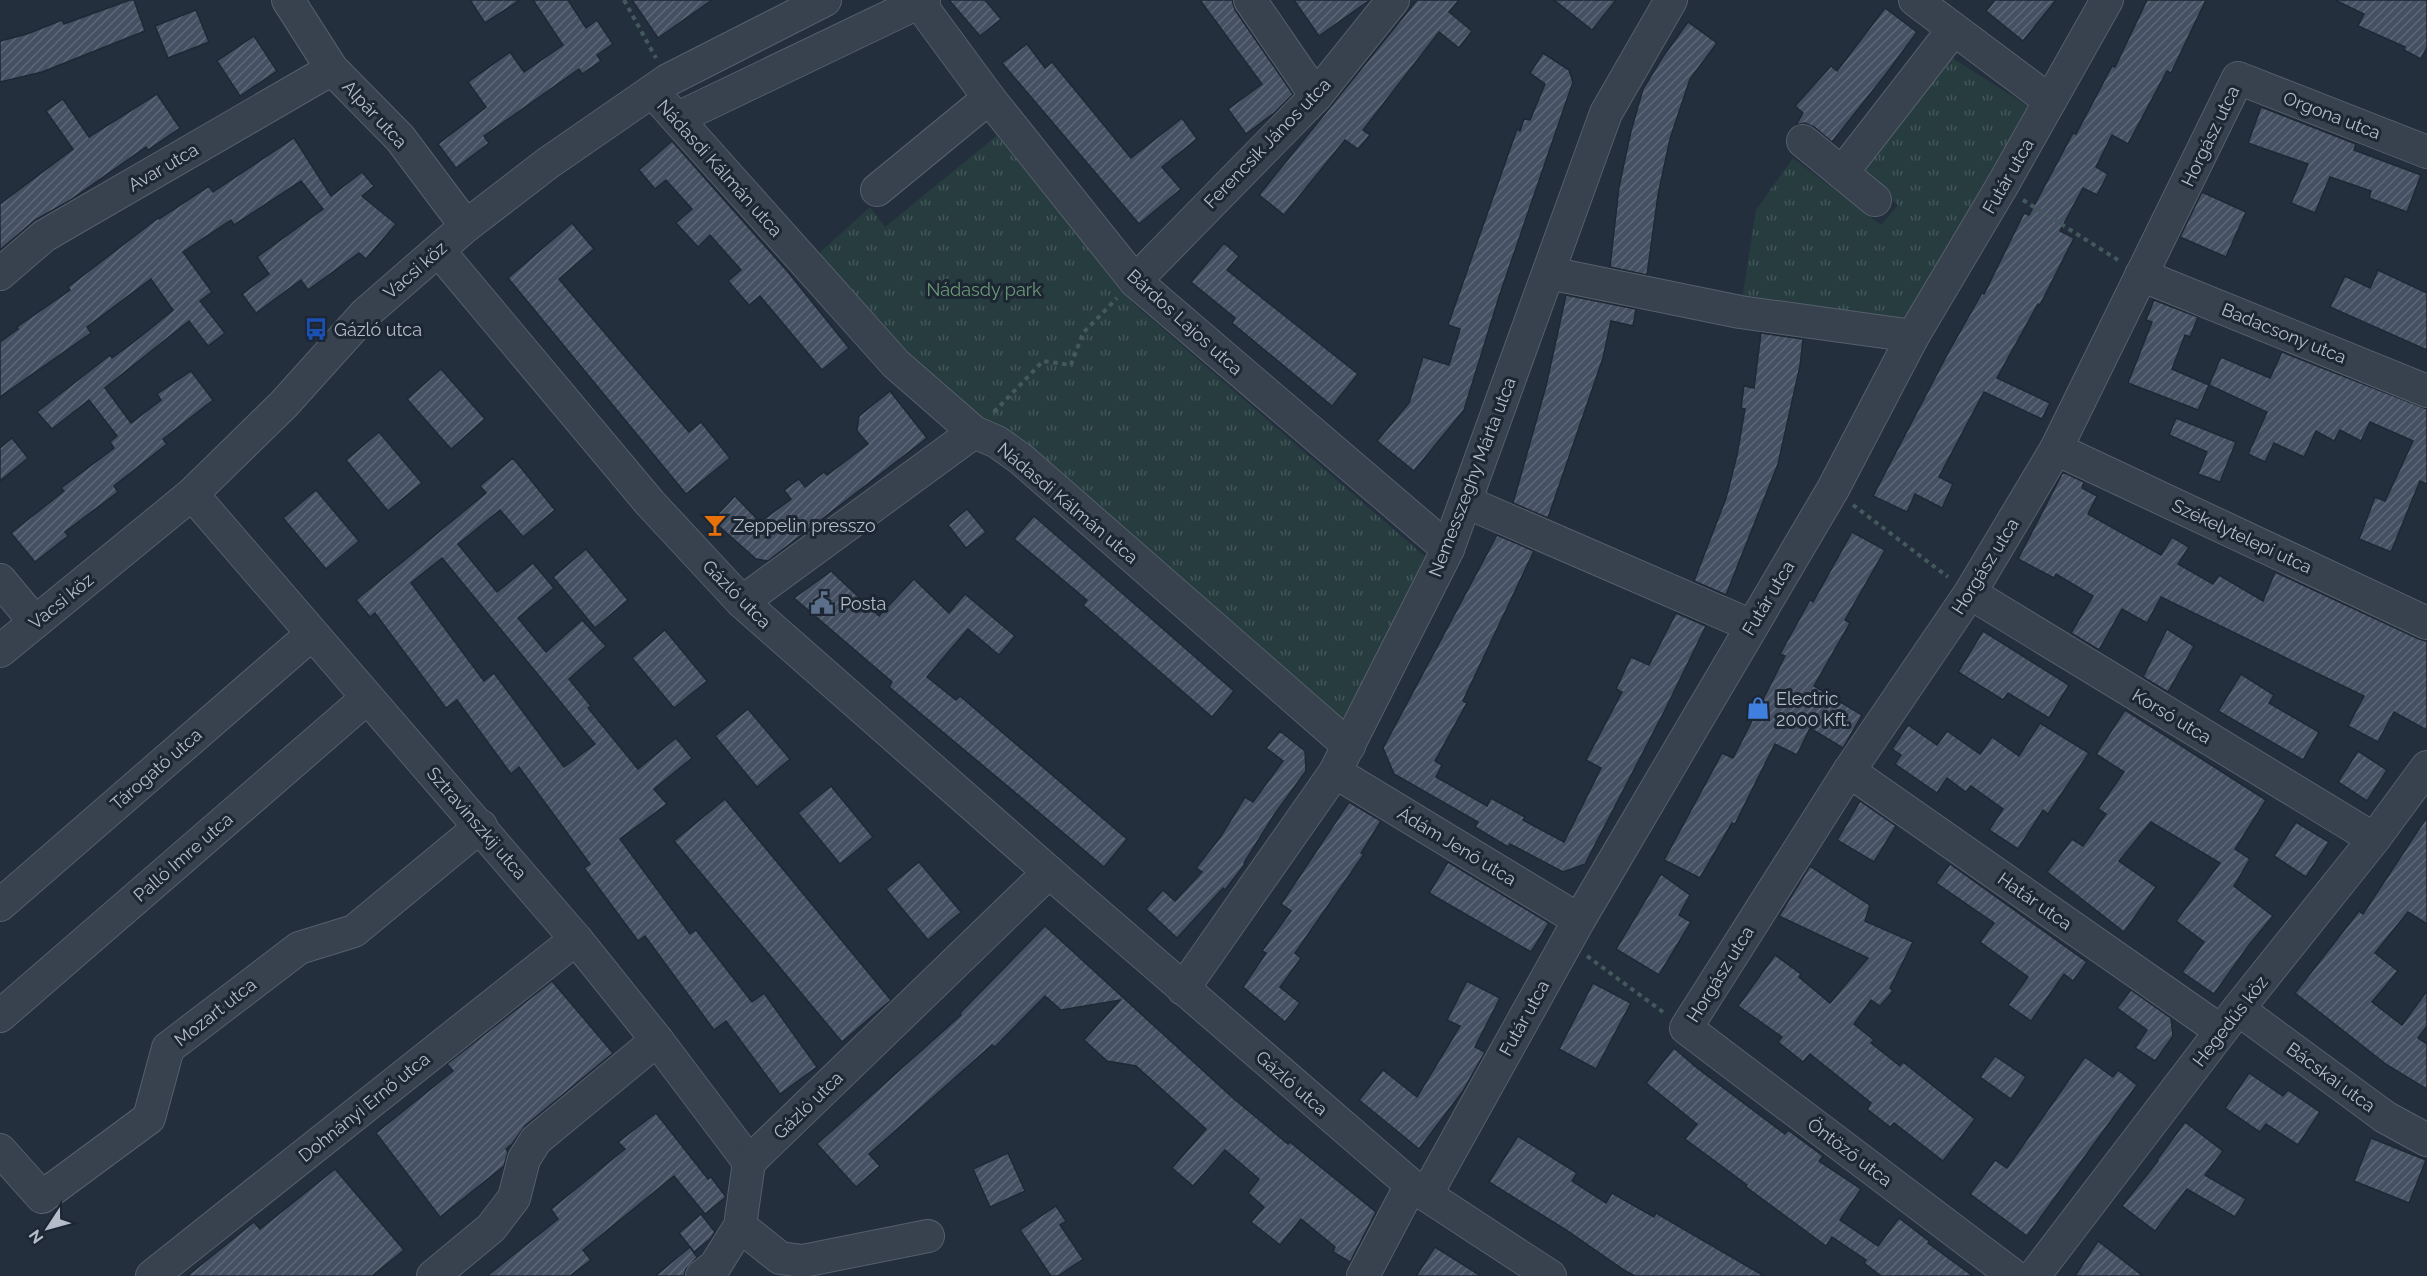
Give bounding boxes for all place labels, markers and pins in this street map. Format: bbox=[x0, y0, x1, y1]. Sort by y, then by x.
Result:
bus stop icon: Gázló utca bbox=[303, 316, 329, 342]
place label: Gázló utca bbox=[334, 319, 422, 340]
bar icon: Zeppelin presszo bbox=[702, 512, 728, 538]
place label: Zeppelin presszo bbox=[733, 515, 876, 536]
public building icon: Posta bbox=[809, 590, 835, 616]
place label: Posta bbox=[840, 593, 886, 614]
place label: Electric 2000 Kft. bbox=[1776, 688, 1850, 730]
shop icon: Electric 2000 Kft. bbox=[1745, 695, 1771, 721]

